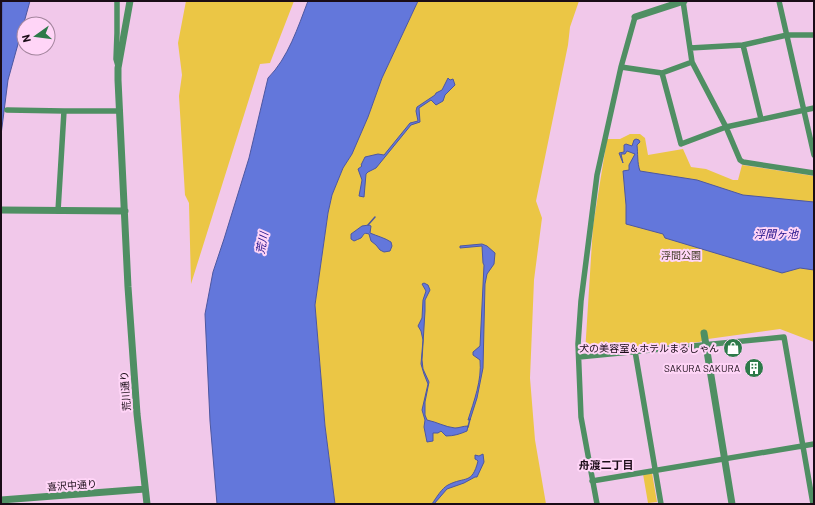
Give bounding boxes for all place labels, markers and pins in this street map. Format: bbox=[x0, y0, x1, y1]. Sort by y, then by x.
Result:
shop icon: 犬の美容室＆ホテルまるしゃん bbox=[722, 337, 744, 359]
place label: 犬の美容室＆ホテルまるしゃん bbox=[579, 342, 719, 354]
building icon: SAKURA SAKURA bbox=[743, 357, 765, 379]
place label: SAKURA SAKURA bbox=[664, 362, 740, 374]

